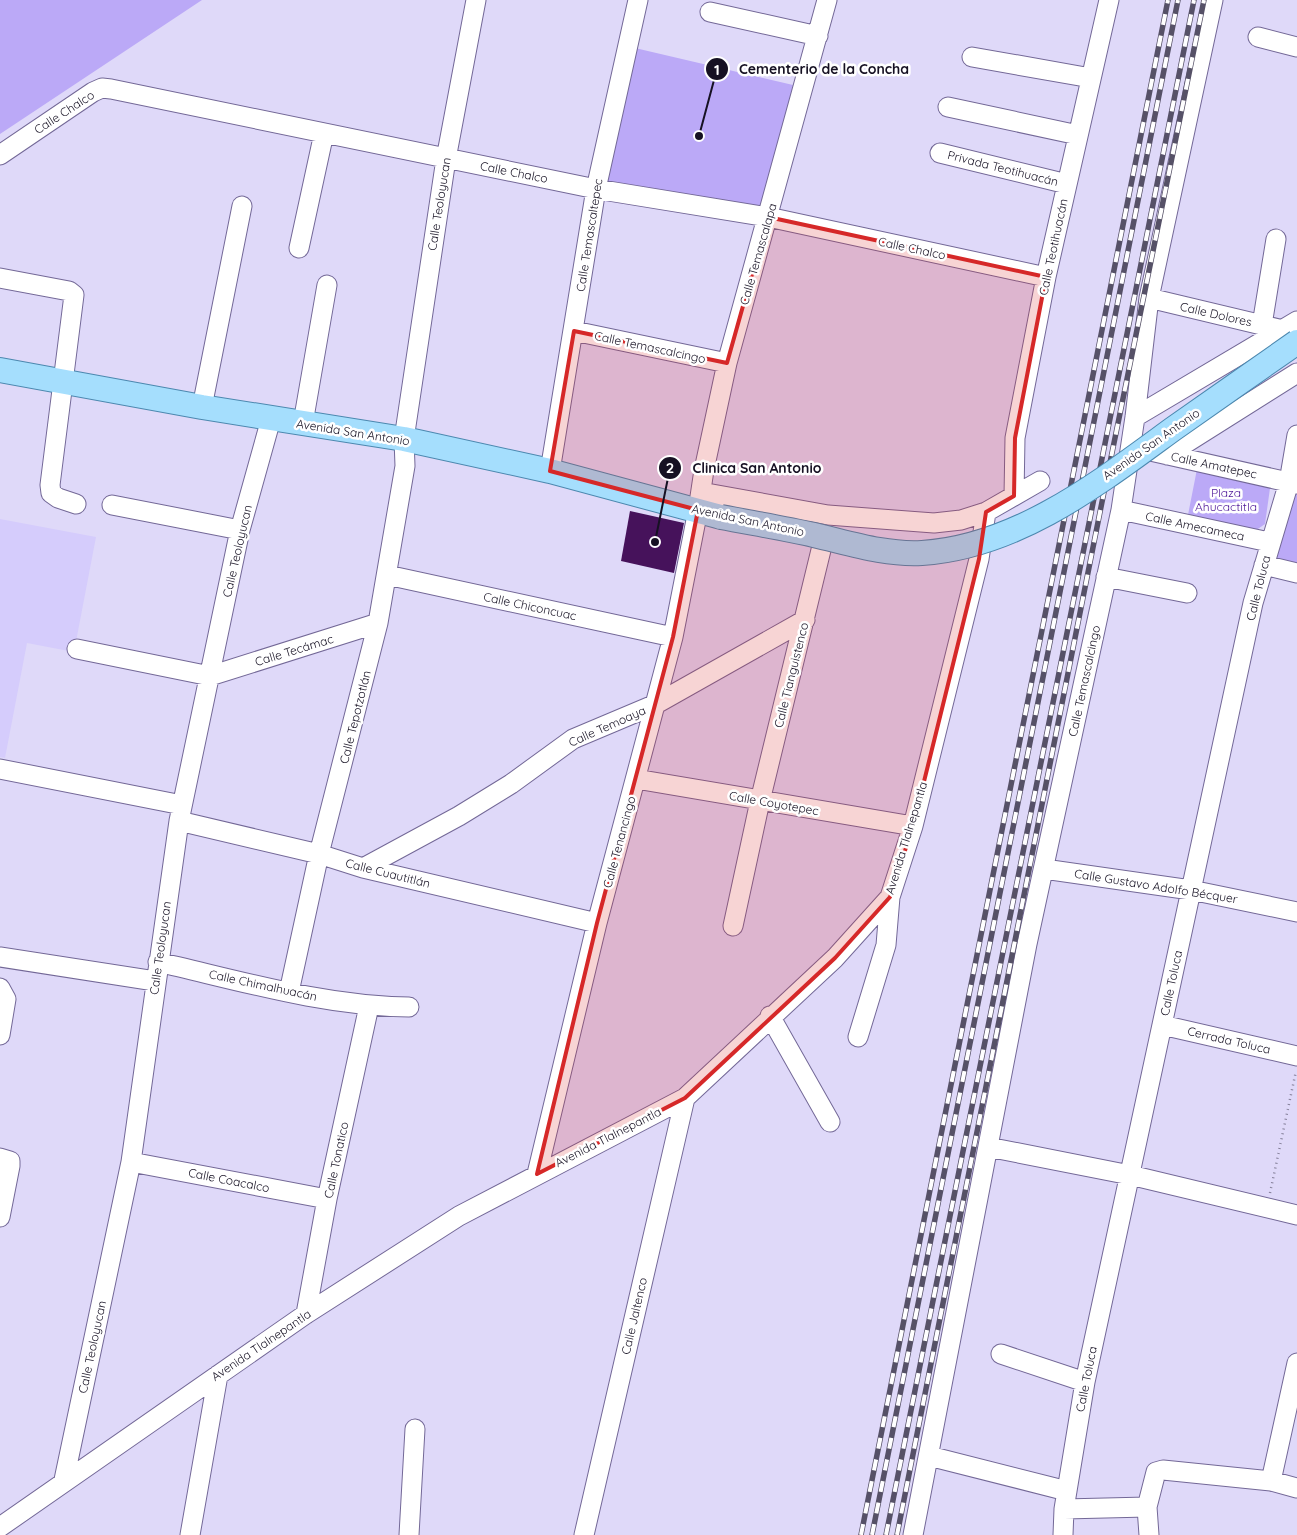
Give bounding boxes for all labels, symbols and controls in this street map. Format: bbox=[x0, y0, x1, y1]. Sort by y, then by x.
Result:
callout: Cementerio de la Concha bbox=[704, 55, 919, 84]
text: 1 bbox=[714, 60, 720, 79]
text: Cementerio de la Concha bbox=[739, 60, 909, 78]
street label: Calle Chalco bbox=[31, 87, 97, 137]
street label: Privada Teotihuacán bbox=[946, 147, 1060, 189]
street label: Calle Teoloyucan bbox=[424, 156, 454, 252]
street label: Calle Chalco bbox=[479, 158, 549, 186]
street label: Calle Temascaltepec bbox=[573, 177, 605, 293]
street label: Calle Teotihuacán bbox=[1035, 197, 1071, 297]
street label: Calle Temascalapa bbox=[736, 201, 780, 307]
street label: Calle Chalco bbox=[877, 234, 947, 262]
street label: Calle Dolores bbox=[1179, 298, 1254, 330]
street label: Calle Temascalcingo bbox=[593, 328, 707, 366]
street label: Avenida San Antonio bbox=[1100, 405, 1202, 483]
street label: Avenida San Antonio bbox=[295, 416, 411, 448]
street label: Calle Amatepec bbox=[1170, 449, 1258, 481]
callout: Clinica San Antonio bbox=[657, 453, 831, 482]
text: 2 bbox=[666, 458, 674, 477]
text: Clinica San Antonio bbox=[693, 459, 822, 477]
park label: Plaza Ahucactitla bbox=[1195, 485, 1257, 514]
street label: Avenida San Antonio bbox=[690, 501, 806, 539]
street label: Calle Teoloyucan bbox=[219, 503, 255, 599]
street label: Calle Amecameca bbox=[1144, 508, 1246, 544]
street label: Calle Toluca bbox=[1243, 554, 1273, 622]
street label: Calle Chiconcuac bbox=[482, 589, 578, 623]
street label: Calle Tianguistenco bbox=[771, 621, 811, 729]
street label: Calle Temascalcingo bbox=[1065, 624, 1103, 738]
street label: Calle Tecámac bbox=[253, 631, 335, 669]
street label: Calle Tepotzotlán bbox=[336, 669, 374, 765]
street label: Calle Temoaya bbox=[566, 702, 648, 750]
street label: Avenida Tlalnepantla bbox=[882, 780, 930, 896]
street label: Calle Coyotepec bbox=[728, 788, 820, 818]
street label: Calle Tenancingo bbox=[600, 794, 638, 890]
street label: Calle Cuautitlán bbox=[344, 855, 432, 891]
street label: Calle Gustavo Adolfo Bécquer bbox=[1073, 866, 1239, 906]
street label: Calle Teoloyucan bbox=[146, 900, 174, 996]
street label: Calle Toluca bbox=[1157, 949, 1185, 1017]
street label: Calle Chimalhuacán bbox=[208, 966, 318, 1004]
street label: Cerrada Toluca bbox=[1186, 1023, 1272, 1057]
street label: Avenida Tlalnepantla bbox=[552, 1104, 664, 1170]
street label: Calle Tonatico bbox=[321, 1120, 351, 1200]
street label: Calle Coacalco bbox=[187, 1165, 271, 1195]
street label: Calle Jaltenco bbox=[618, 1276, 650, 1356]
street label: Calle Teoloyucan bbox=[75, 1299, 109, 1395]
street label: Avenida Tlalnepantla bbox=[208, 1306, 314, 1384]
street label: Calle Toluca bbox=[1072, 1345, 1100, 1413]

